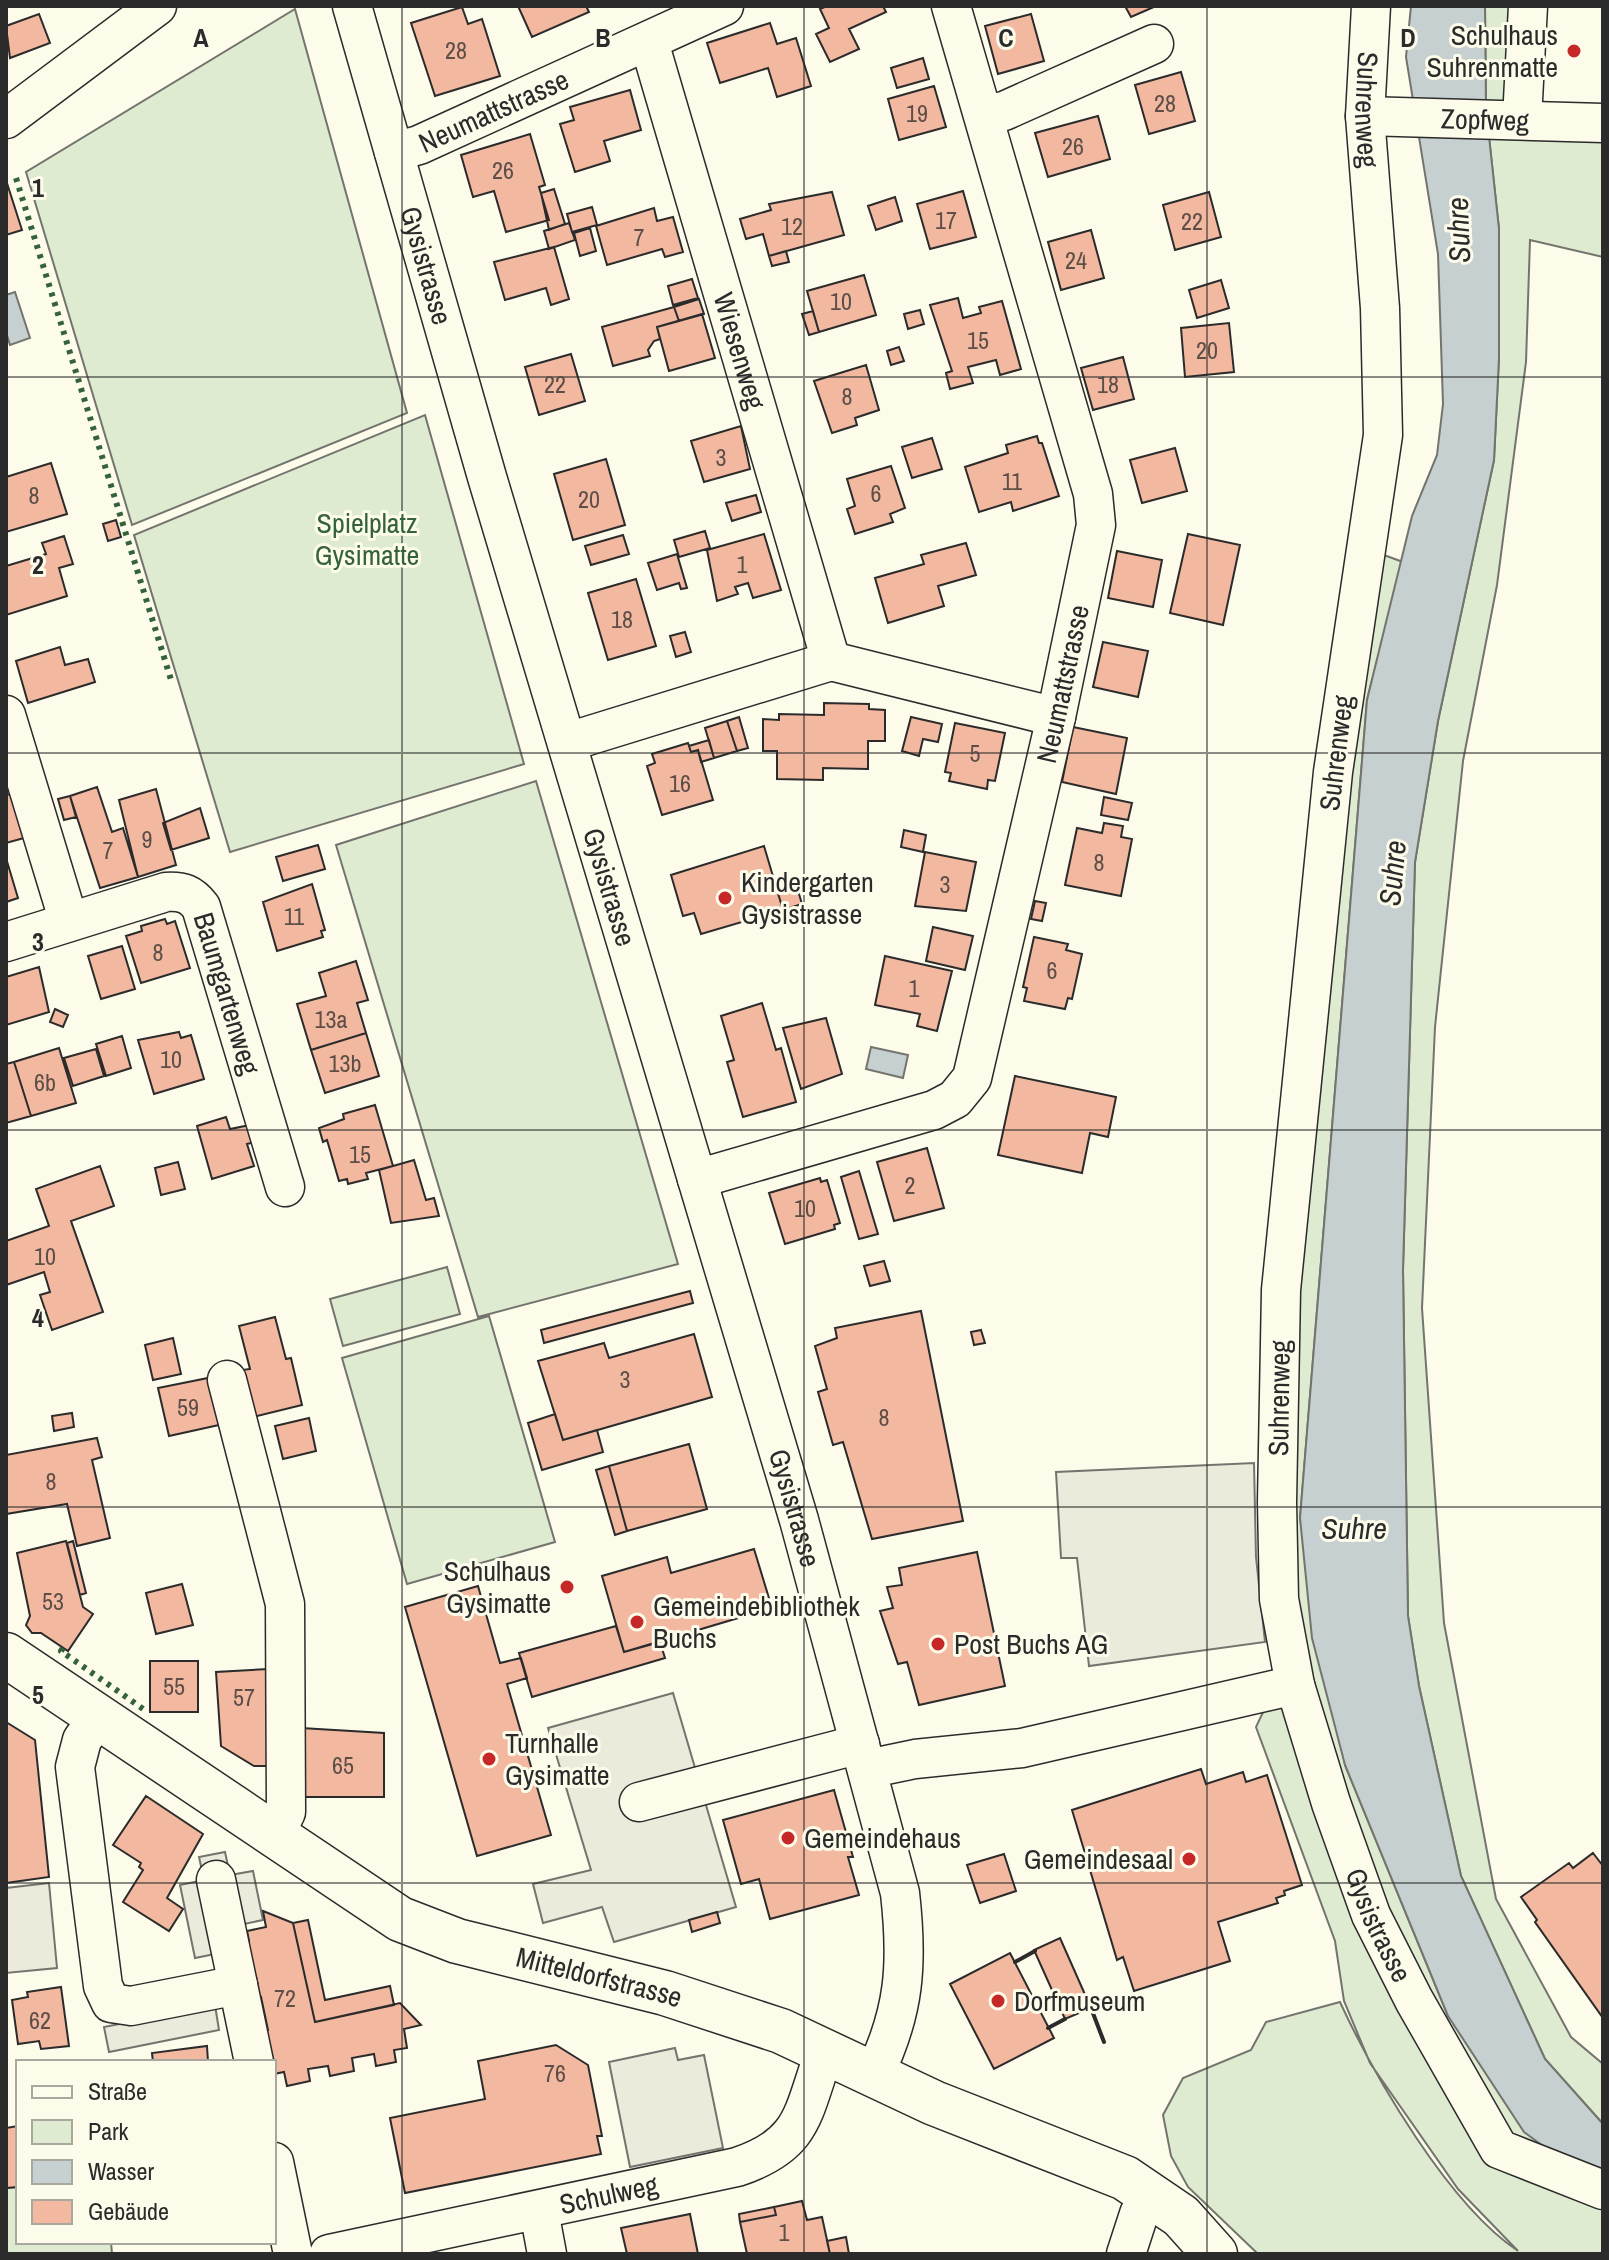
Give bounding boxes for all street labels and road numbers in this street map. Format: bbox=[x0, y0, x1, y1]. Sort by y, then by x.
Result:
street label: Suhrenweg bbox=[1346, 51, 1388, 170]
street label: Neumattstrasse bbox=[413, 60, 575, 162]
street label: Zopfweg bbox=[1440, 99, 1530, 140]
street label: Gysistrasse bbox=[391, 202, 461, 329]
street label: Wiesenweg bbox=[705, 288, 775, 414]
street label: Neumattstrasse bbox=[1027, 601, 1098, 767]
street label: Suhrenweg bbox=[1310, 693, 1362, 813]
street label: Gysistrasse bbox=[574, 824, 645, 951]
street label: Baumgartenweg bbox=[185, 908, 269, 1079]
street label: Suhrenweg bbox=[1259, 1339, 1299, 1456]
street label: Gysistrasse bbox=[760, 1444, 830, 1571]
street label: Gysistrasse bbox=[1337, 1863, 1421, 1988]
street label: Mitteldorfstrasse bbox=[512, 1938, 687, 2016]
street label: Schulweg bbox=[556, 2165, 662, 2223]

